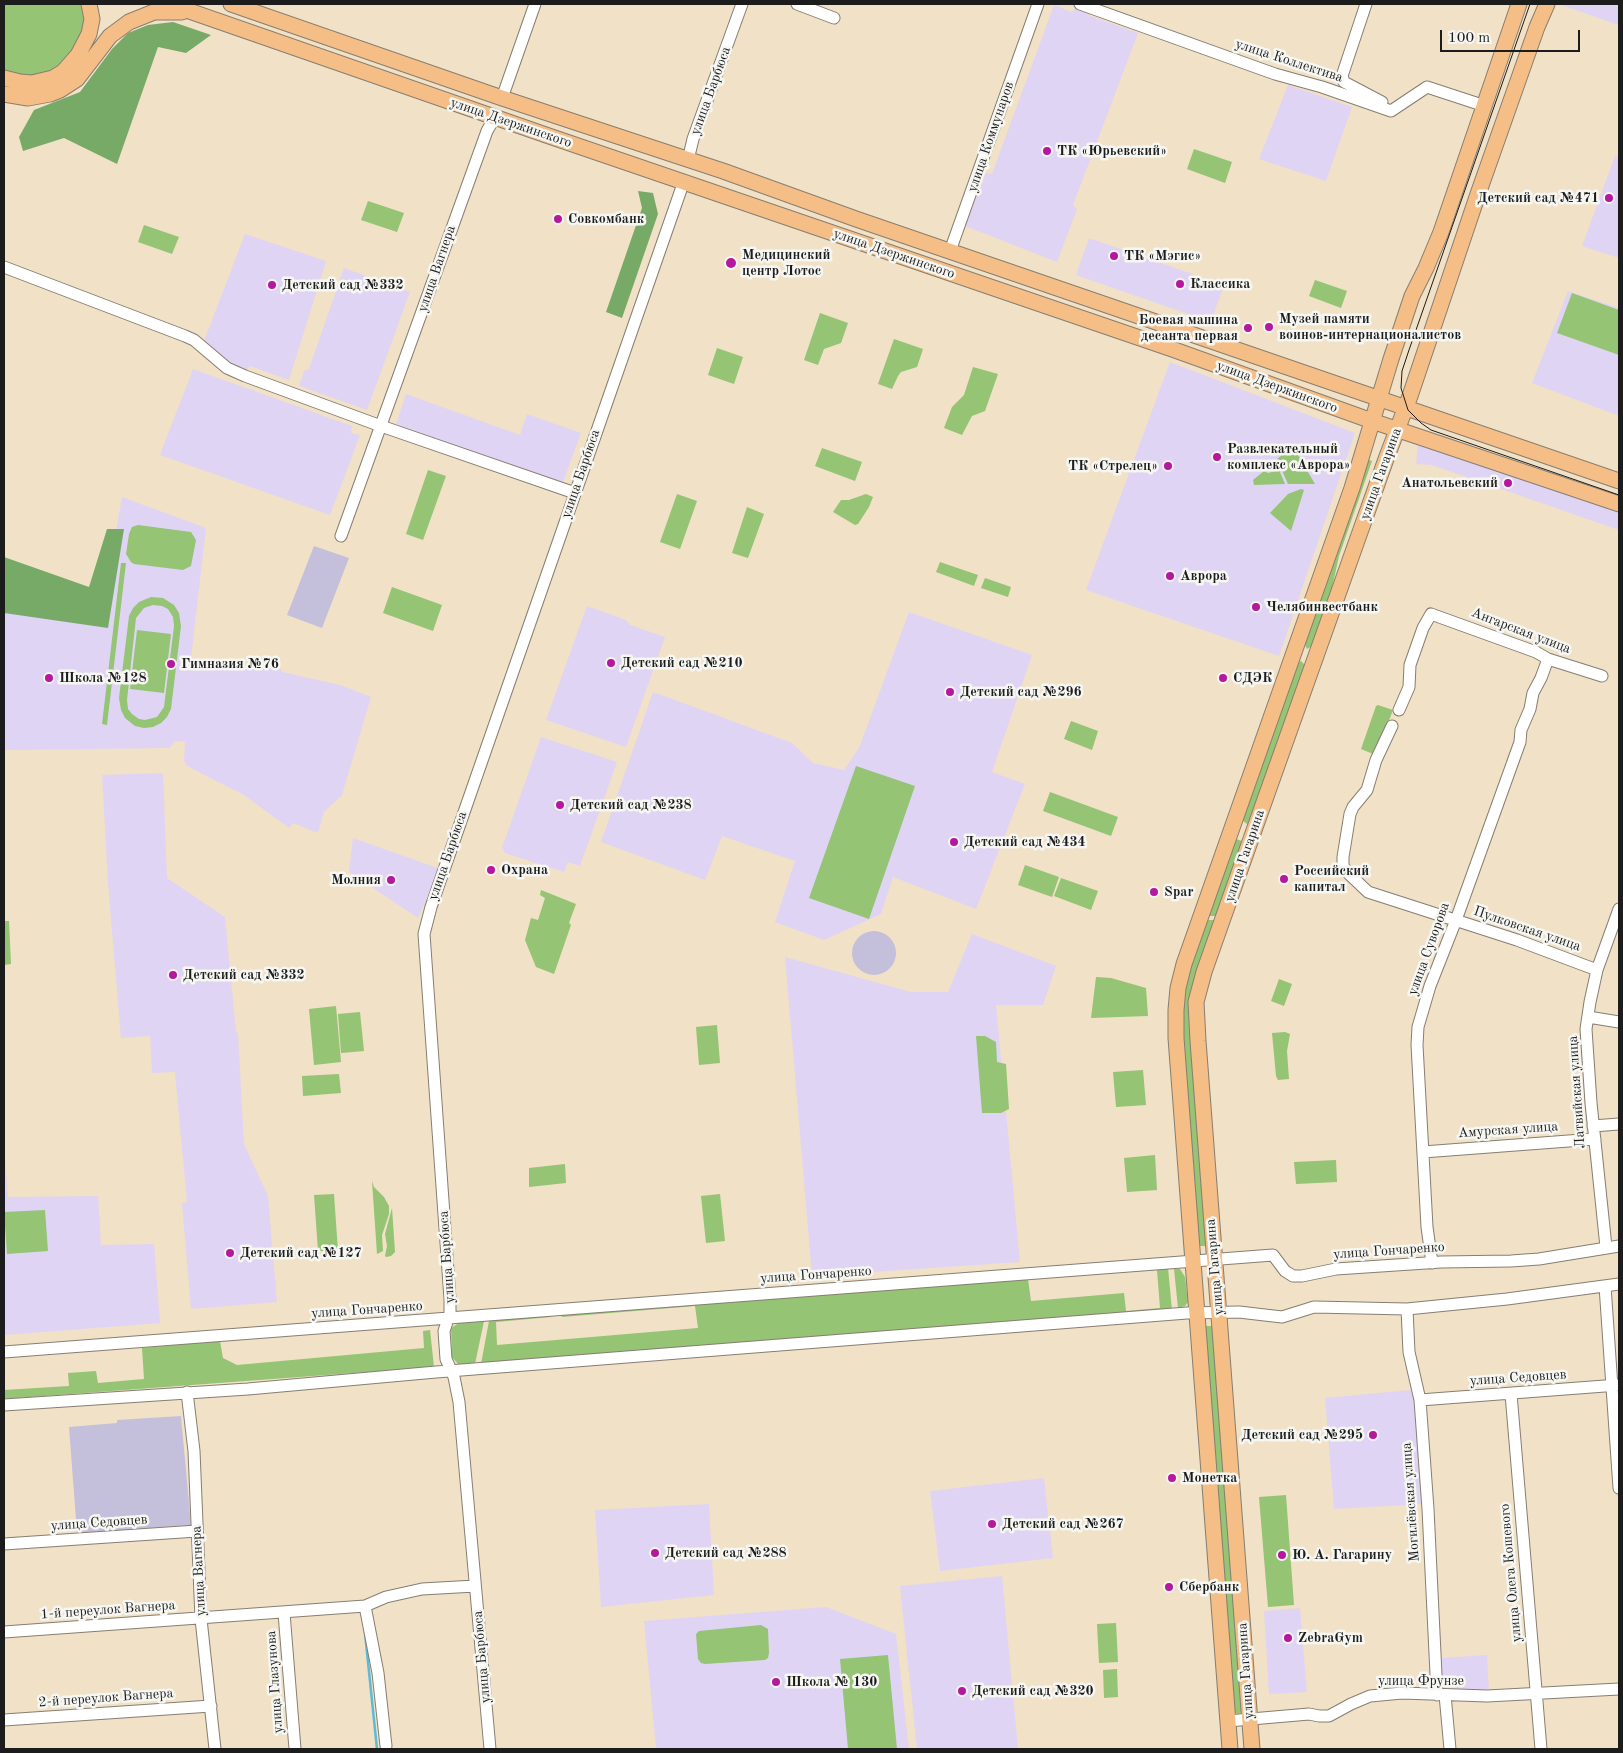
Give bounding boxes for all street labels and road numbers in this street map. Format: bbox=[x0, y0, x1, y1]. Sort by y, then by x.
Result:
street label: улица Коллектива bbox=[1233, 36, 1345, 86]
street label: улица Барбюса bbox=[687, 44, 735, 138]
street label: улица Коммунаров bbox=[964, 79, 1018, 195]
street label: улица Дзержинского bbox=[448, 94, 574, 152]
street label: улица Вагнера bbox=[414, 223, 460, 315]
street label: улица Дзержинского bbox=[831, 225, 957, 283]
street label: улица Дзержинского bbox=[1214, 357, 1340, 417]
street label: улица Гагарина bbox=[1357, 426, 1405, 522]
street label: улица Барбюса bbox=[558, 427, 604, 521]
street label: Ангарская улица bbox=[1469, 604, 1573, 658]
street label: улица Гагарина bbox=[1221, 807, 1269, 905]
street label: улица Барбюса bbox=[425, 809, 471, 903]
street label: улица Суворова bbox=[1404, 900, 1454, 998]
street label: Пулковская улица bbox=[1471, 903, 1583, 955]
street label: Латвийская улица bbox=[1565, 1035, 1589, 1149]
street label: Амурская улица bbox=[1457, 1118, 1559, 1142]
street label: улица Барбюса bbox=[435, 1210, 459, 1304]
street label: улица Гагарина bbox=[1202, 1218, 1228, 1316]
street label: улица Гончаренко bbox=[1333, 1239, 1445, 1263]
street label: улица Гончаренко bbox=[760, 1263, 872, 1287]
street label: улица Гончаренко bbox=[311, 1298, 423, 1322]
street label: улица Седовцев bbox=[1469, 1366, 1567, 1390]
street label: Могилёвская улица bbox=[1398, 1442, 1424, 1562]
street label: улица Олега Кошевого bbox=[1497, 1503, 1525, 1643]
street label: улица Седовцев bbox=[50, 1511, 148, 1535]
street label: улица Вагнера bbox=[188, 1525, 210, 1617]
street label: 1-й переулок Вагнера bbox=[40, 1597, 176, 1623]
street label: улица Барбюса bbox=[470, 1610, 494, 1704]
street label: улица Гагарина bbox=[1234, 1622, 1258, 1720]
street label: улица Глазунова bbox=[263, 1630, 287, 1734]
street label: улица Фрунзе bbox=[1378, 1673, 1464, 1689]
street label: 2-й переулок Вагнера bbox=[38, 1685, 174, 1711]

